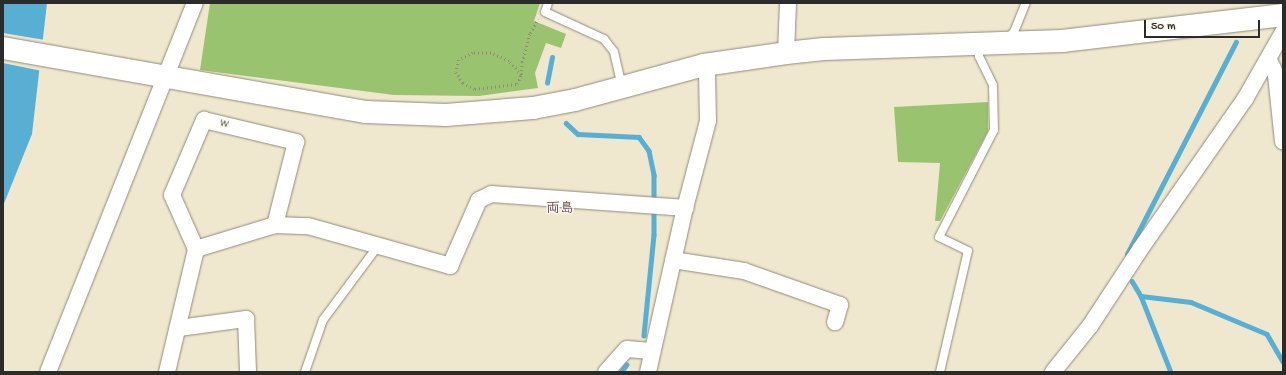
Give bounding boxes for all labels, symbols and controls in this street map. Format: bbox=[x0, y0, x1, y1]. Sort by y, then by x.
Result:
scale bar bbox=[1146, 12, 1262, 38]
text: 50 m bbox=[1151, 20, 1176, 34]
street label: ｗ bbox=[217, 117, 231, 133]
district label: 両島 bbox=[546, 202, 574, 218]

